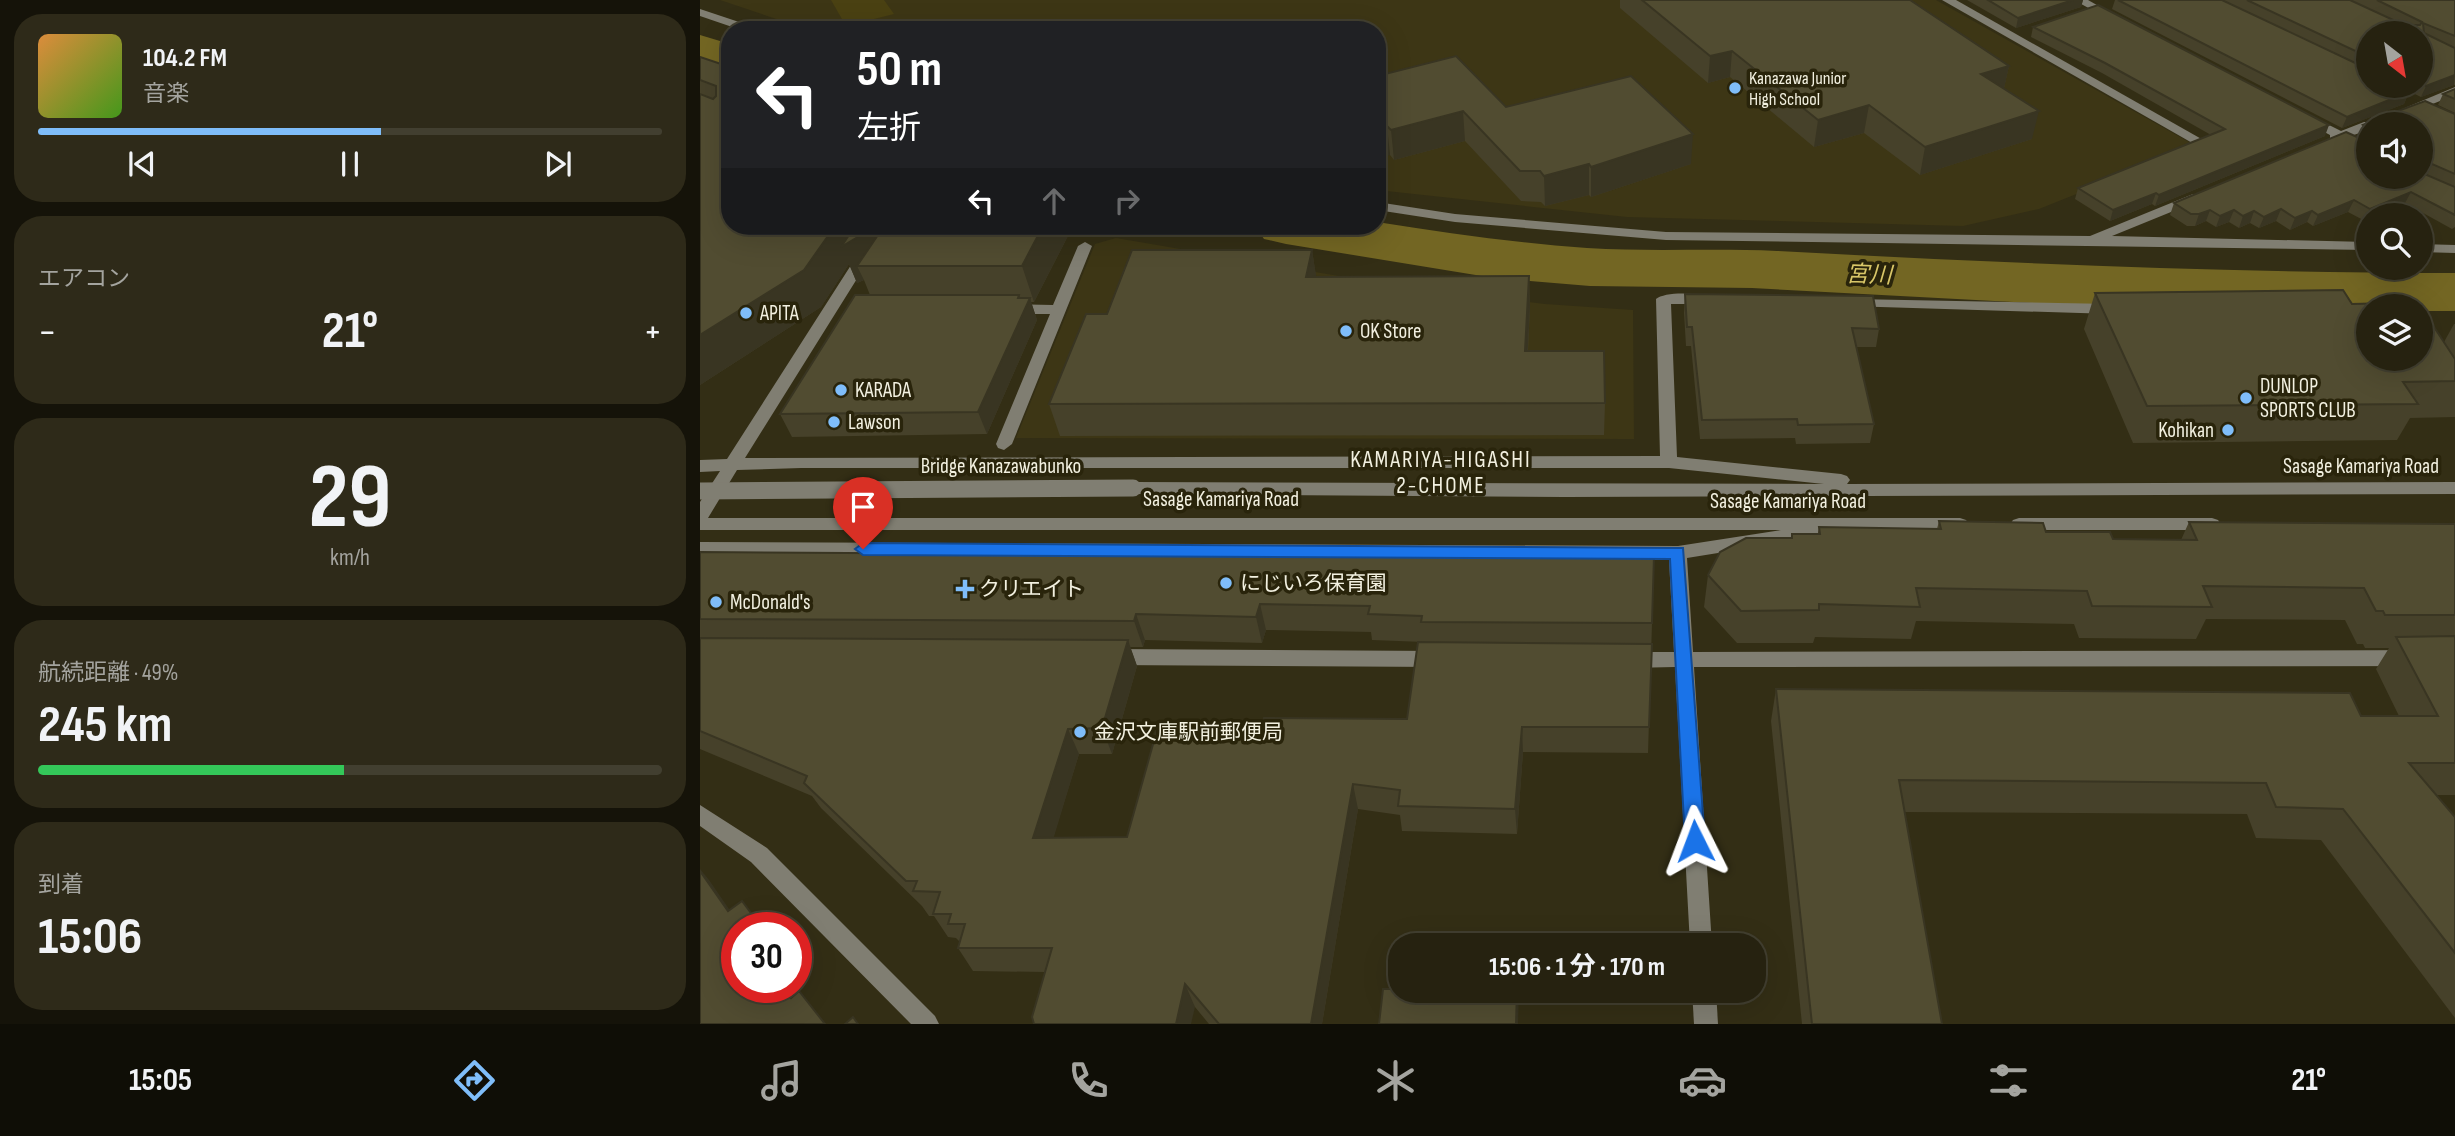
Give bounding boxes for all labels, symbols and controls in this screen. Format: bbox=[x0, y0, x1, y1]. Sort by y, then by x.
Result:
north arrow bbox=[2356, 21, 2432, 98]
map controls bbox=[2356, 21, 2433, 371]
text: 50 m bbox=[857, 41, 942, 100]
text: 104.2 FM bbox=[143, 43, 227, 74]
icon: left bbox=[742, 49, 833, 140]
place label: Kanazawa Junior High School bbox=[1749, 68, 1846, 110]
text: 音楽 bbox=[143, 80, 189, 108]
marker: Kanazawa Junior High School bbox=[1727, 80, 1743, 96]
text: 左折 bbox=[857, 109, 921, 148]
button: sound bbox=[2356, 112, 2433, 189]
icon: previous bbox=[123, 145, 161, 183]
icon: pause bbox=[331, 145, 369, 183]
icon: next bbox=[539, 145, 577, 183]
icon: left bbox=[962, 182, 1000, 220]
icon: ahead bbox=[1035, 182, 1073, 220]
icon: right bbox=[1108, 182, 1146, 220]
button: search bbox=[2356, 203, 2433, 280]
water label: 宮川 bbox=[1845, 260, 1895, 290]
text: エアコン bbox=[38, 265, 130, 293]
button: layers bbox=[2356, 294, 2433, 371]
text: 21° bbox=[322, 300, 378, 363]
place label: APITA bbox=[759, 301, 800, 326]
marker: APITA bbox=[738, 305, 754, 321]
text: − bbox=[38, 310, 57, 355]
text: + bbox=[643, 310, 662, 355]
place label: OK Store bbox=[1360, 319, 1421, 344]
marker: OK Store bbox=[1338, 323, 1354, 339]
place label: DUNLOP SPORTS CLUB bbox=[2260, 374, 2356, 423]
place label: KARADA bbox=[855, 378, 912, 403]
marker: KARADA bbox=[833, 382, 849, 398]
marker: DUNLOP SPORTS CLUB bbox=[2238, 390, 2254, 406]
place label: Lawson bbox=[848, 410, 901, 435]
marker: Lawson bbox=[826, 414, 842, 430]
place label: Kohikan bbox=[2158, 418, 2214, 443]
marker: Kohikan bbox=[2220, 422, 2236, 438]
text: 29 bbox=[309, 444, 392, 553]
district label: KAMARIYA-HIGASHI 2-CHOME bbox=[1350, 446, 1532, 500]
street label: Bridge Kanazawabunko bbox=[921, 454, 1081, 479]
street label: Sasage Kamariya Road bbox=[2283, 454, 2439, 479]
pin bbox=[833, 477, 893, 549]
street label: Sasage Kamariya Road bbox=[1143, 487, 1299, 512]
icon: arrive bbox=[844, 488, 882, 526]
street label: Sasage Kamariya Road bbox=[1710, 489, 1866, 514]
text: km/h bbox=[330, 544, 370, 572]
place label: にじいろ保育園 bbox=[1240, 571, 1387, 596]
marker: にじいろ保育園 bbox=[1218, 575, 1234, 591]
place label: クリエイト bbox=[979, 577, 1084, 602]
marker: クリエイト bbox=[957, 581, 973, 597]
place label: McDonald's bbox=[730, 590, 811, 615]
marker: McDonald's bbox=[708, 594, 724, 610]
text: 航続距離 · 49% bbox=[38, 659, 178, 687]
text: 245 km bbox=[38, 694, 172, 757]
place label: 金沢文庫駅前郵便局 bbox=[1094, 720, 1283, 745]
marker: 金沢文庫駅前郵便局 bbox=[1072, 724, 1088, 740]
position arrow bbox=[1658, 804, 1732, 878]
text: 到着 bbox=[38, 871, 84, 899]
text: 15:06 bbox=[38, 906, 142, 969]
speed limit sign: 30 bbox=[721, 912, 812, 1003]
text: 15:06 · 1 分 · 170 m bbox=[1489, 952, 1665, 983]
icon: directions bbox=[450, 1056, 499, 1105]
icon: music bbox=[757, 1056, 806, 1105]
icon: phone bbox=[1064, 1056, 1113, 1105]
icon: climate bbox=[1371, 1056, 1420, 1105]
icon: car bbox=[1678, 1056, 1727, 1105]
icon: filters bbox=[1984, 1056, 2033, 1105]
text: 15:05 bbox=[129, 1061, 192, 1100]
text: 21° bbox=[2291, 1061, 2326, 1100]

